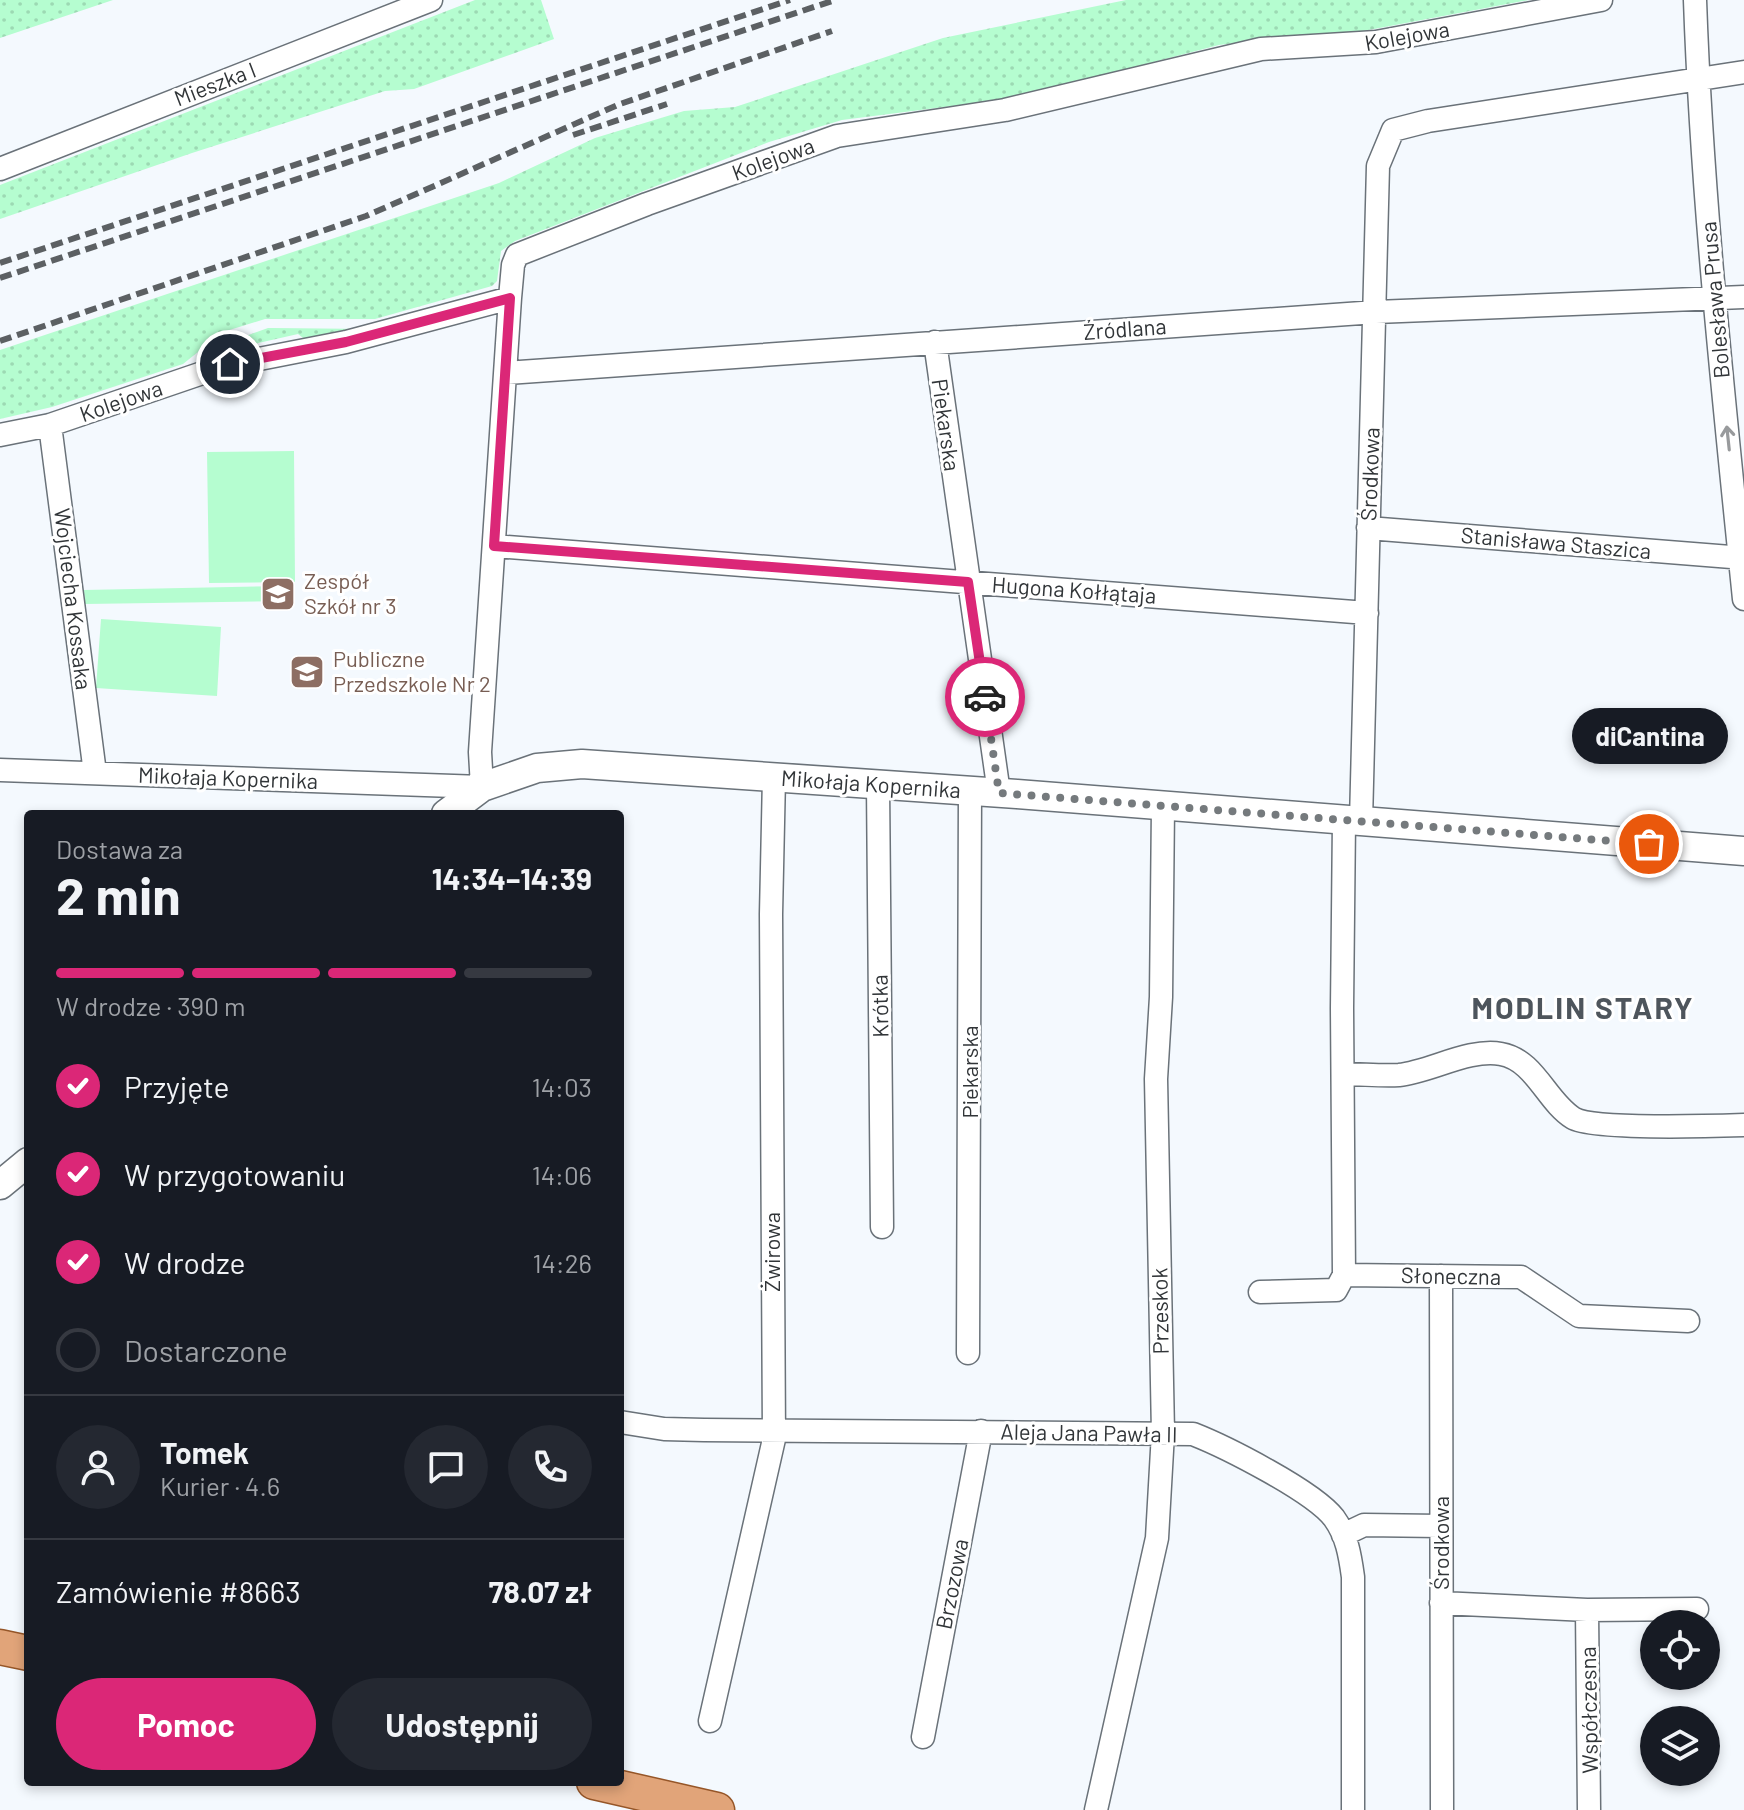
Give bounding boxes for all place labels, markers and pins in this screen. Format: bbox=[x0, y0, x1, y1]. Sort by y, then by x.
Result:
pin bbox=[196, 330, 264, 398]
place label: Zespół Szkół nr 3 bbox=[304, 567, 397, 618]
school or university icon: Zespół Szkół nr 3 bbox=[259, 575, 297, 613]
place label: Publiczne Przedszkole Nr 2 bbox=[333, 645, 491, 696]
school or university icon: Publiczne Przedszkole Nr 2 bbox=[288, 653, 326, 691]
callout: diCantina bbox=[1571, 708, 1727, 764]
pin bbox=[1615, 810, 1683, 878]

